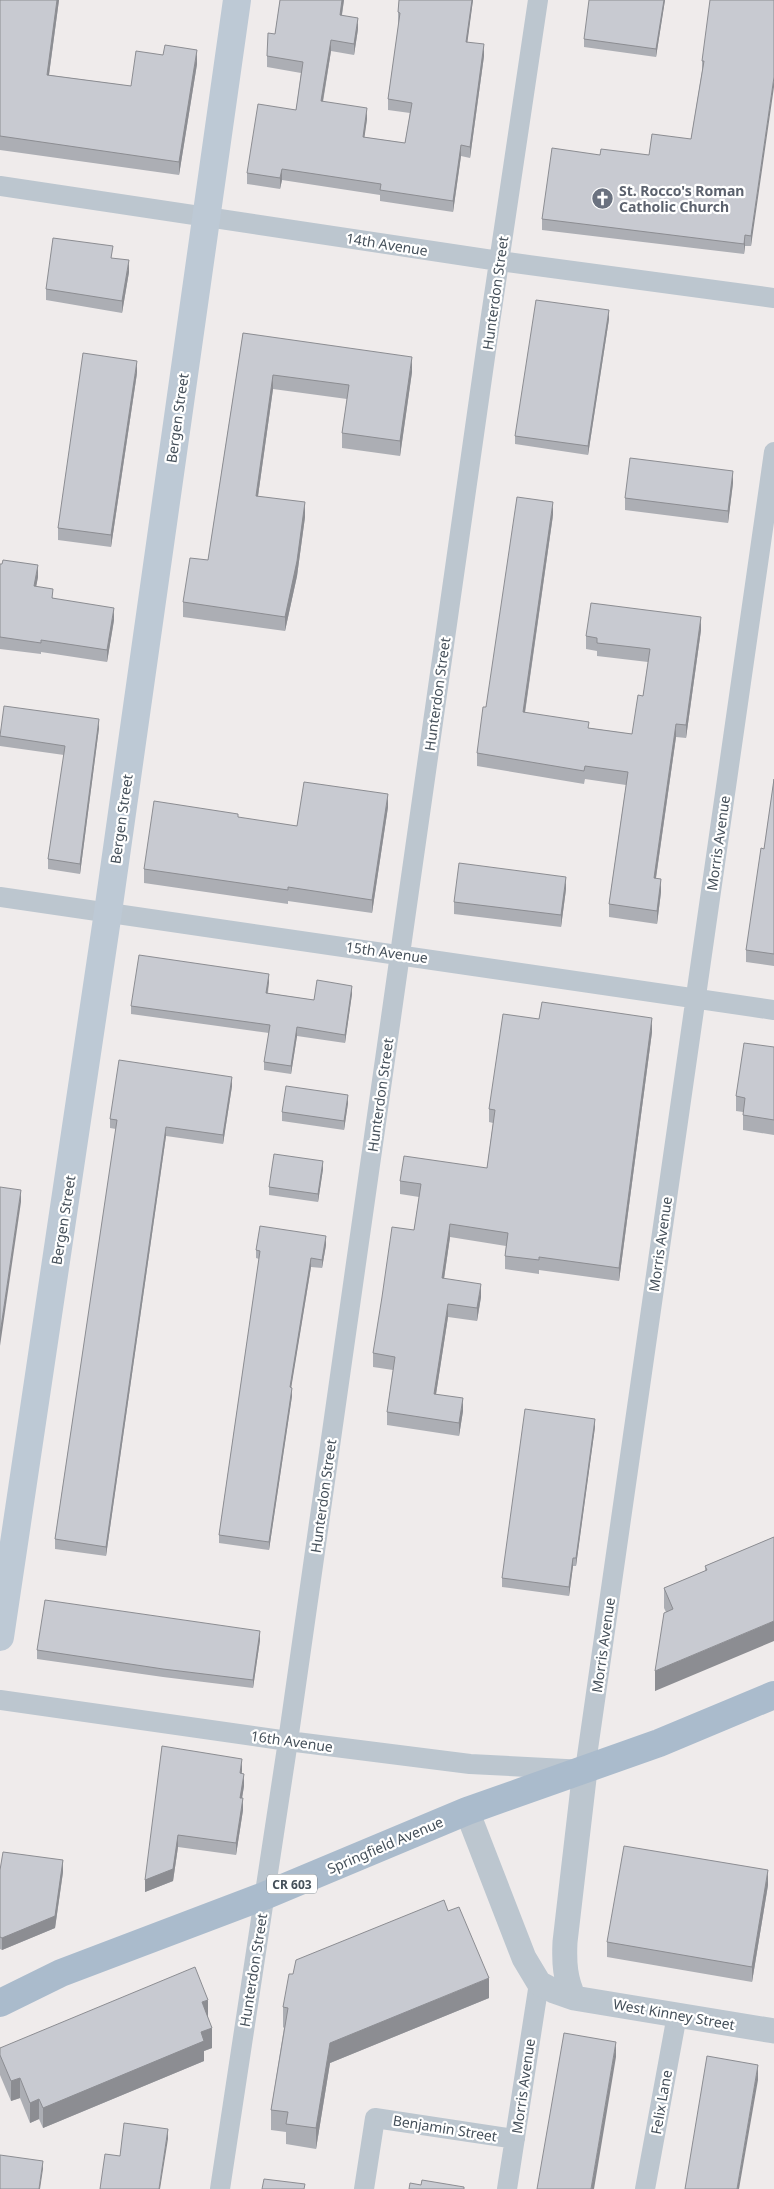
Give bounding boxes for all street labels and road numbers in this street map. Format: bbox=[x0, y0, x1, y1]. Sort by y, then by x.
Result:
street label: 14th Avenue bbox=[345, 228, 429, 260]
street label: Hunterdon Street bbox=[478, 235, 512, 351]
street label: Bergen Street bbox=[161, 372, 193, 464]
street label: Hunterdon Street bbox=[420, 636, 454, 752]
street label: Bergen Street bbox=[105, 773, 137, 865]
street label: Morris Avenue bbox=[702, 794, 734, 892]
street label: 15th Avenue bbox=[345, 937, 429, 967]
street label: Hunterdon Street bbox=[363, 1037, 397, 1153]
street label: Bergen Street bbox=[47, 1174, 79, 1266]
street label: Morris Avenue bbox=[644, 1195, 676, 1293]
street label: Hunterdon Street bbox=[306, 1438, 340, 1554]
street label: Morris Avenue bbox=[587, 1596, 619, 1694]
street label: 16th Avenue bbox=[250, 1726, 334, 1756]
street label: Springfield Avenue bbox=[324, 1812, 446, 1878]
road number: CR 603 bbox=[267, 1875, 317, 1894]
street label: Hunterdon Street bbox=[235, 1912, 271, 2028]
street label: West Kinney Street bbox=[612, 1994, 736, 2034]
street label: Morris Avenue bbox=[507, 2037, 539, 2135]
street label: Felix Lane bbox=[646, 2068, 676, 2136]
street label: Benjamin Street bbox=[392, 2110, 498, 2146]

